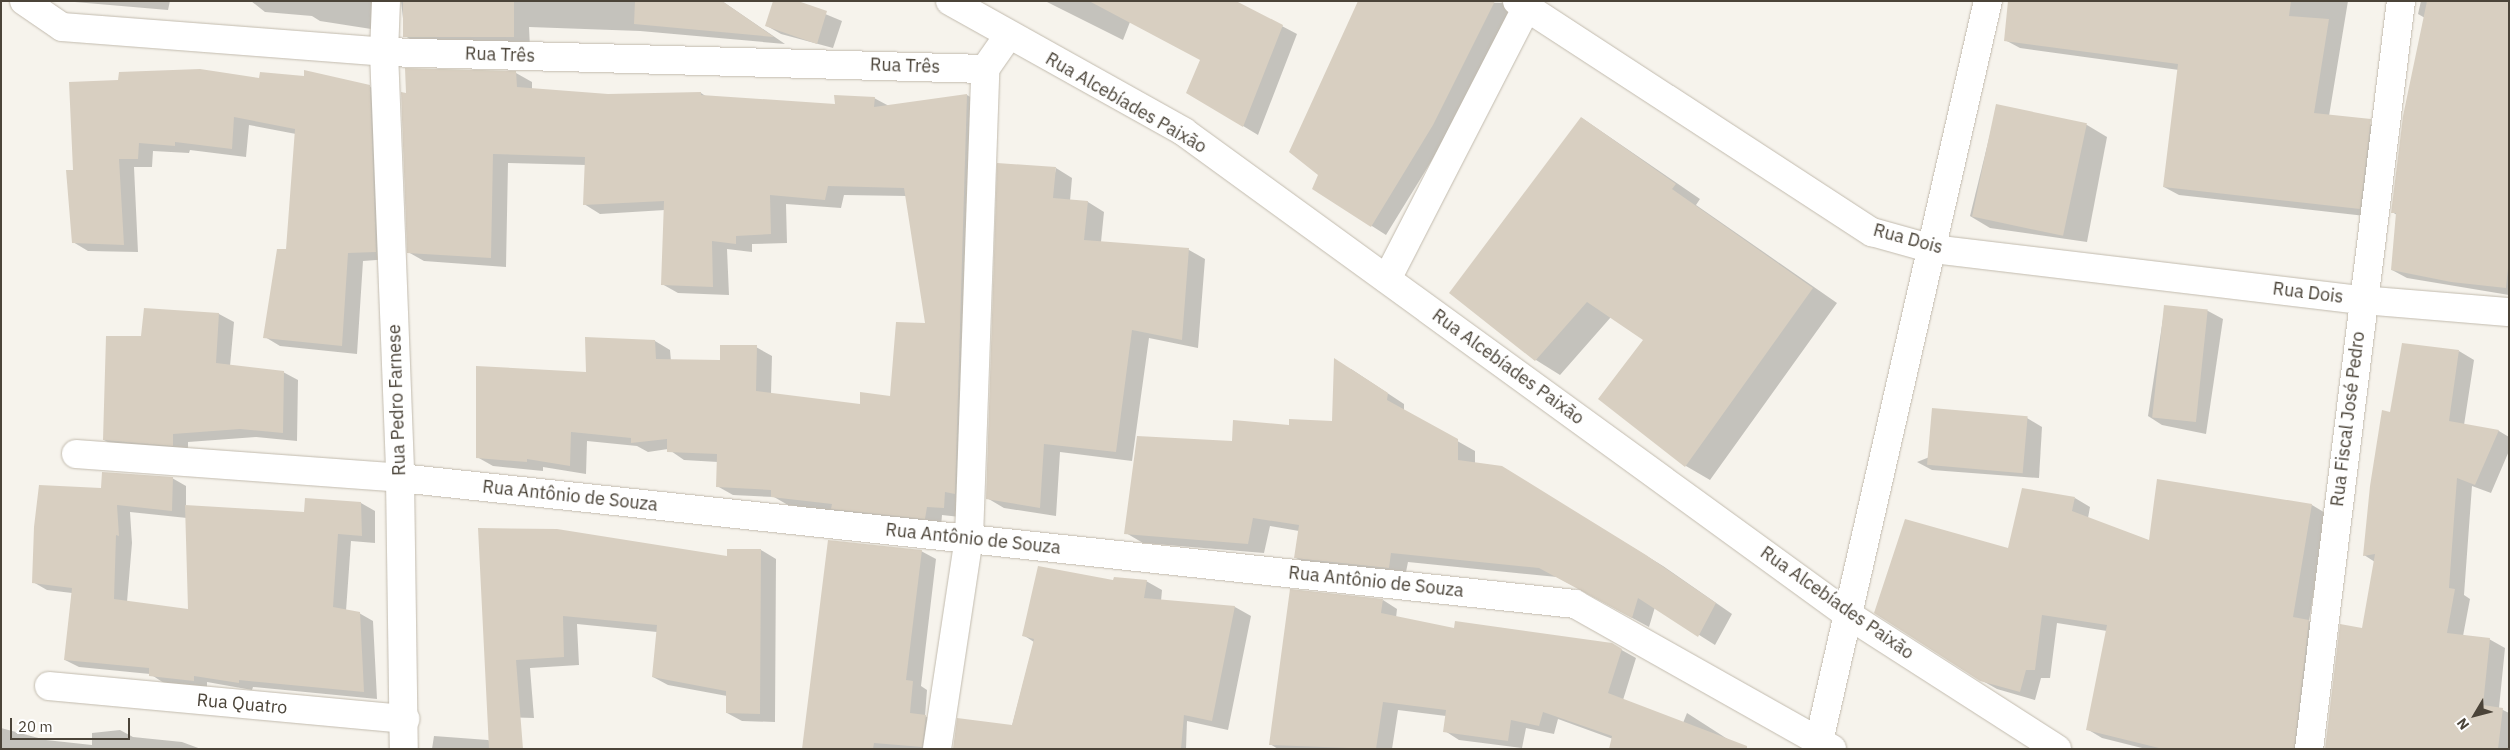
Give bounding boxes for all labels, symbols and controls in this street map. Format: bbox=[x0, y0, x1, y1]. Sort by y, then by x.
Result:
street label: Rua Três bbox=[465, 43, 535, 67]
street label: Rua Alcebíades Paixão bbox=[1042, 48, 1210, 158]
street label: Rua Três bbox=[870, 54, 940, 78]
street label: Rua Dois bbox=[1871, 219, 1945, 259]
street label: Rua Dois bbox=[2271, 278, 2345, 308]
street label: Rua Alcebíades Paixão bbox=[1428, 305, 1588, 429]
street label: Rua Pedro Farnese bbox=[384, 324, 410, 476]
street label: Rua Fiscal José Pedro bbox=[2327, 330, 2369, 508]
street label: Rua Antônio de Souza bbox=[481, 476, 659, 516]
street label: Rua Antônio de Souza bbox=[884, 519, 1062, 559]
street label: Rua Alcebíades Paixão bbox=[1756, 542, 1918, 664]
street label: Rua Antônio de Souza bbox=[1287, 562, 1465, 602]
street label: Rua Quatro bbox=[196, 689, 288, 719]
north arrow bbox=[2450, 690, 2500, 740]
scale bar bbox=[12, 708, 132, 740]
text: N bbox=[2453, 715, 2473, 733]
text: 20 m bbox=[18, 717, 53, 736]

